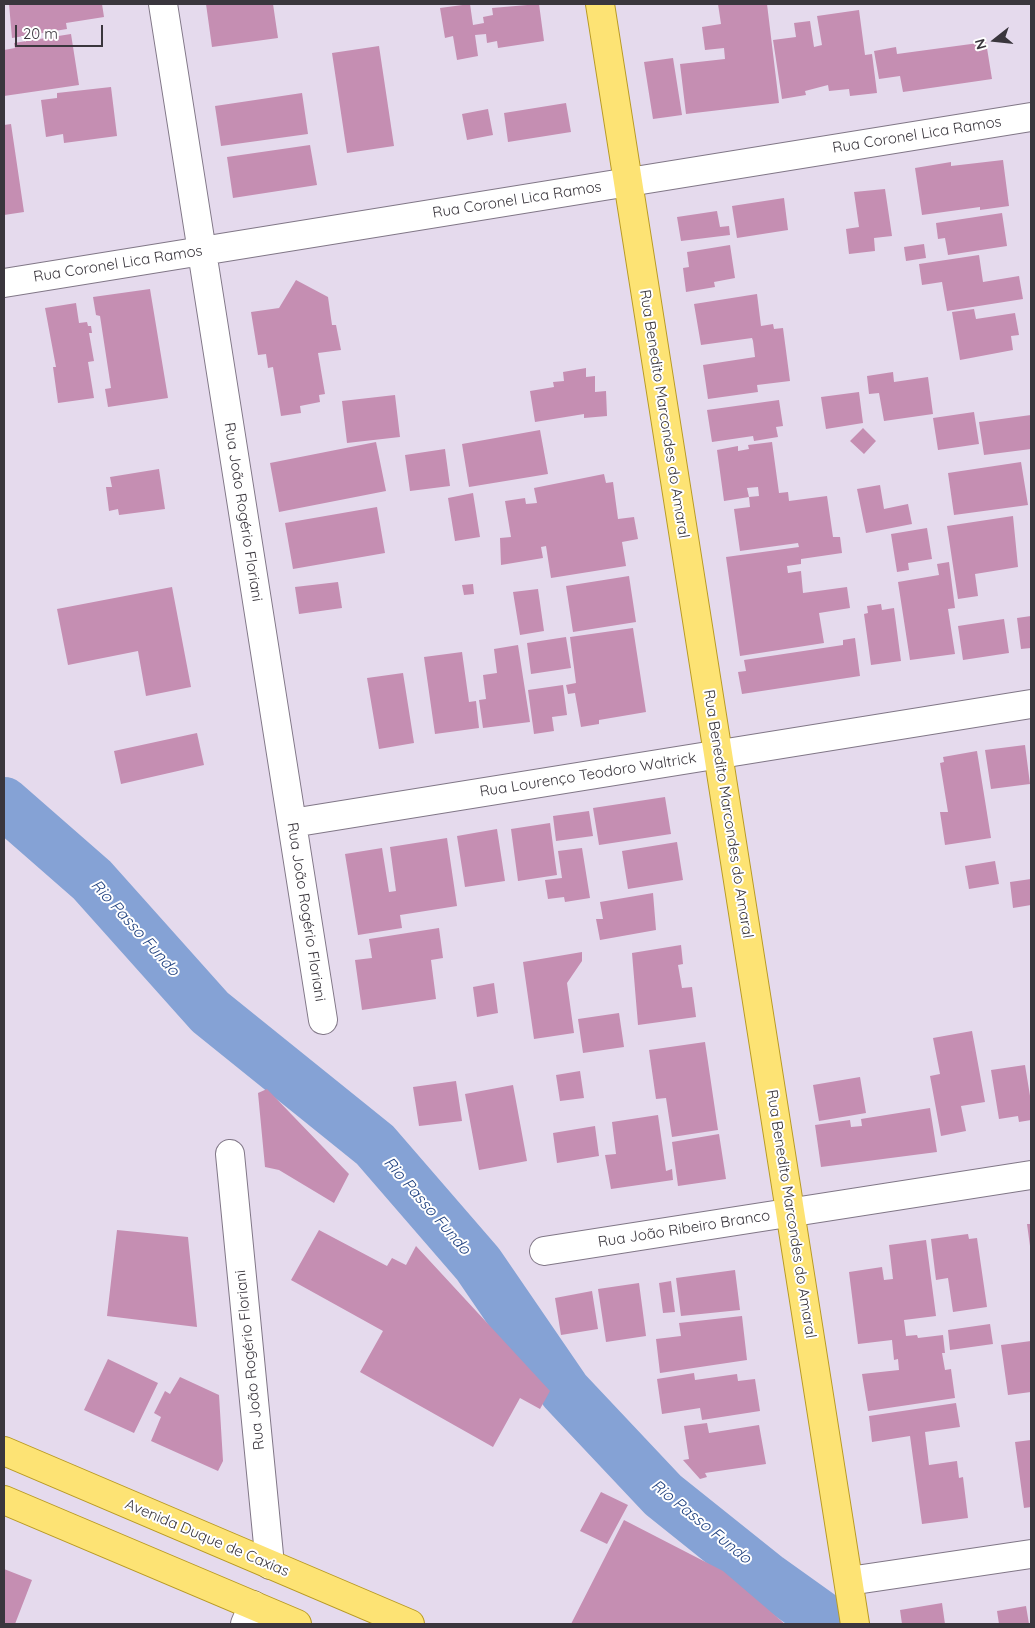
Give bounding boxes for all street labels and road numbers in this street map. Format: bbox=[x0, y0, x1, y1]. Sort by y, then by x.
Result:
street label: Rua Coronel Lica Ramos bbox=[831, 113, 1003, 157]
street label: Rua Coronel Lica Ramos bbox=[431, 178, 603, 222]
street label: Rua Coronel Lica Ramos bbox=[32, 242, 204, 286]
street label: Rua Benedito Marcondes do Amaral bbox=[635, 288, 693, 540]
street label: Rua João Rogério Floriani bbox=[220, 421, 266, 603]
street label: Rua Benedito Marcondes do Amaral bbox=[699, 688, 757, 940]
street label: Rua Lourenço Teodoro Waltrick bbox=[478, 749, 698, 801]
street label: Rua João Rogério Floriani bbox=[283, 821, 329, 1003]
street label: Rua Benedito Marcondes do Amaral bbox=[762, 1088, 820, 1340]
street label: Rua João Ribeiro Branco bbox=[597, 1206, 771, 1252]
street label: Rua João Rogério Floriani bbox=[232, 1269, 268, 1451]
street label: Avenida Duque de Caxias bbox=[122, 1495, 292, 1581]

